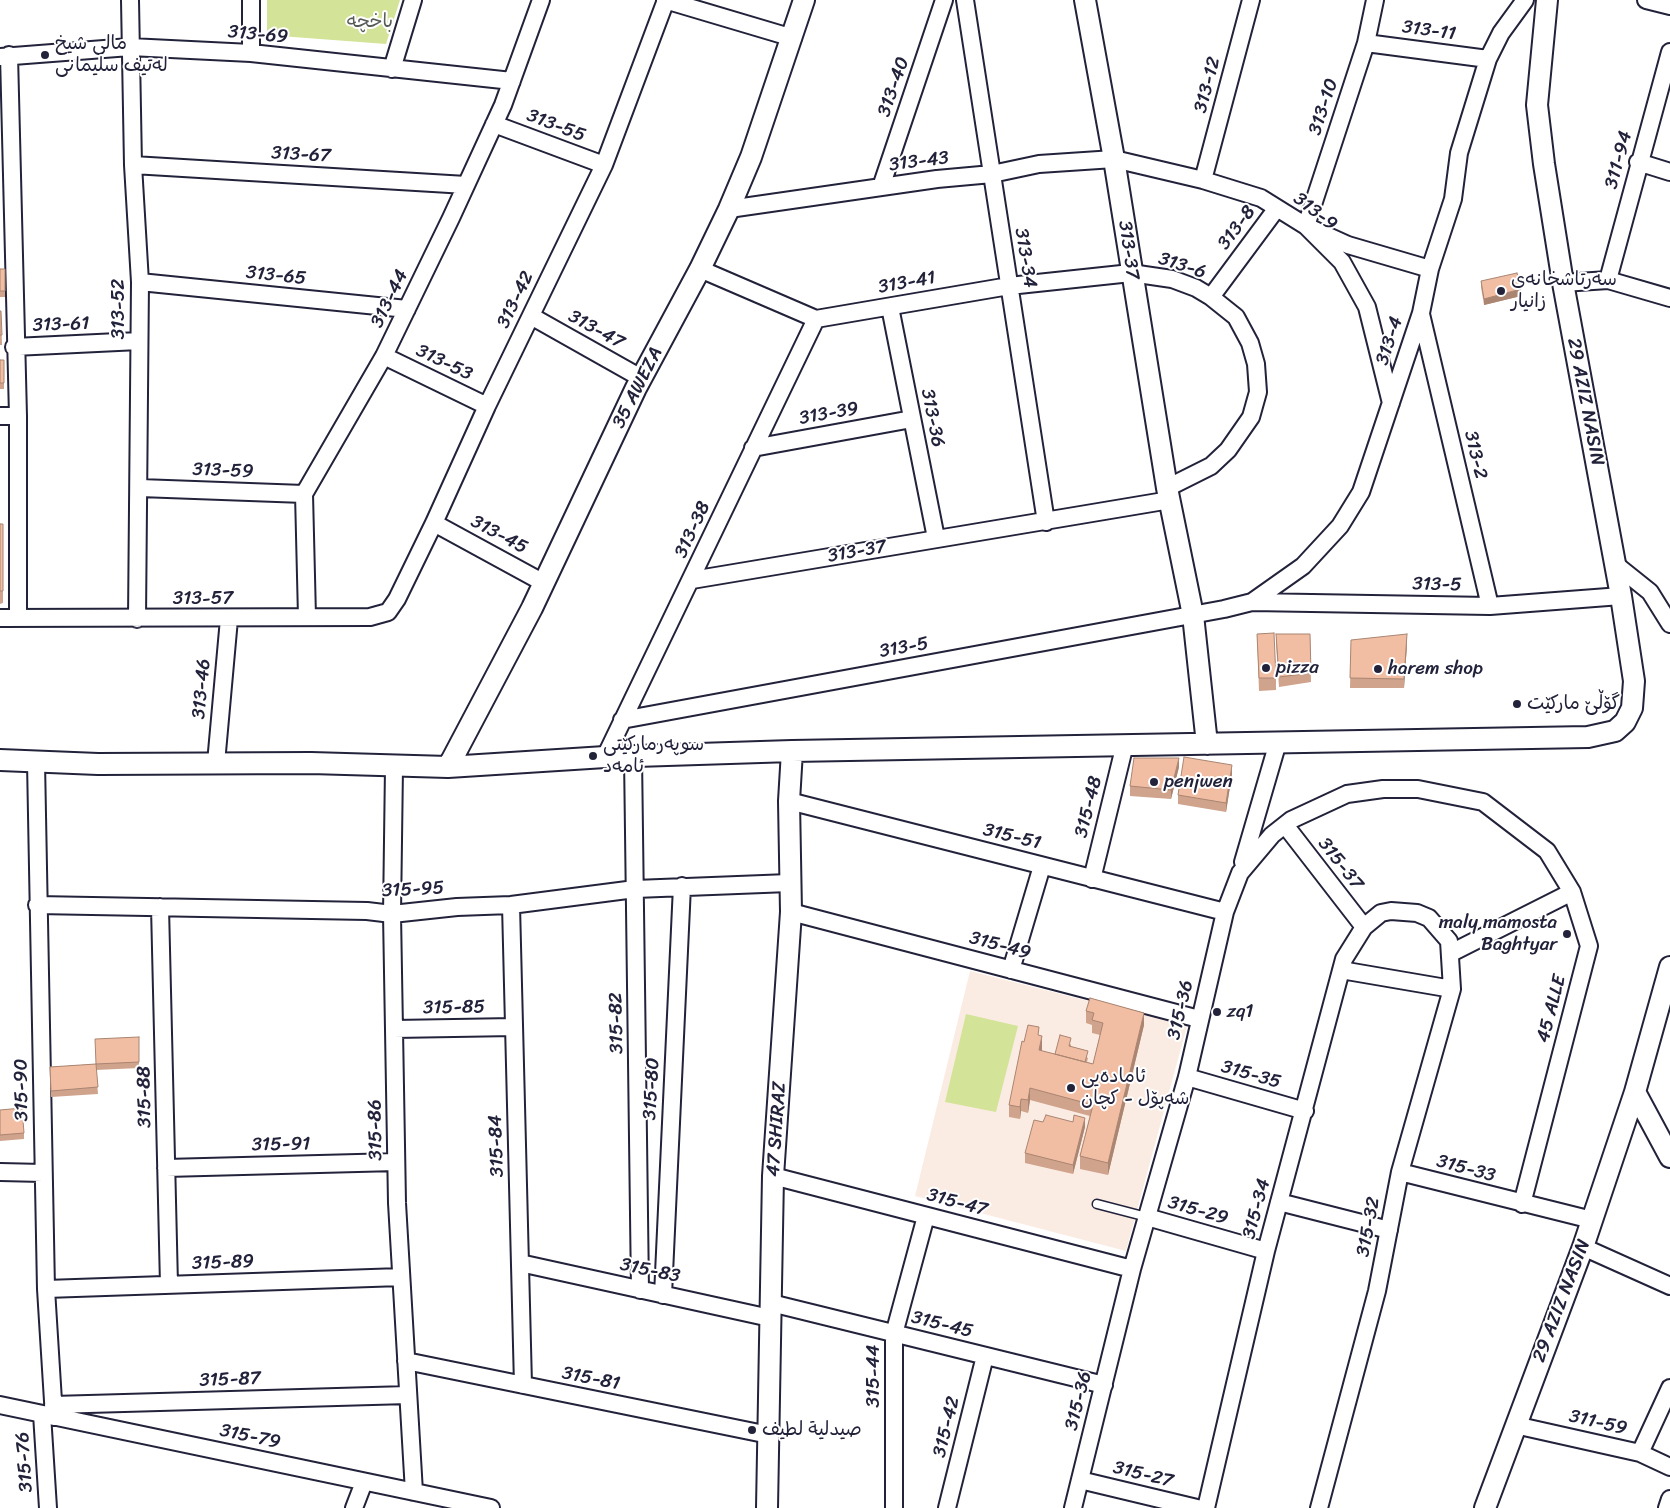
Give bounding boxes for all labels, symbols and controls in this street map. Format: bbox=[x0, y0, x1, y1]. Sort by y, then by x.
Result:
park label: باخچە bbox=[347, 11, 393, 33]
street label: 313-11 bbox=[1401, 16, 1457, 46]
street label: 313-69 bbox=[227, 21, 289, 49]
place label: مالی شیخ لەتیف سلیمانی bbox=[55, 33, 168, 77]
marker: مالی شیخ لەتیف سلیمانی bbox=[39, 49, 51, 61]
street label: 313-40 bbox=[873, 54, 915, 120]
street label: 313-12 bbox=[1190, 55, 1226, 115]
street label: 313-10 bbox=[1304, 76, 1344, 138]
street label: 313-55 bbox=[523, 104, 589, 148]
street label: 311-94 bbox=[1600, 129, 1638, 191]
street label: 313-67 bbox=[271, 142, 331, 168]
street label: 313-43 bbox=[888, 147, 950, 177]
street label: 313-9 bbox=[1288, 188, 1342, 236]
street label: 313-8 bbox=[1213, 201, 1261, 255]
street label: 313-37 bbox=[1113, 219, 1143, 281]
street label: 313-34 bbox=[1009, 227, 1041, 289]
street label: 313-6 bbox=[1155, 248, 1209, 284]
street label: 313-65 bbox=[245, 262, 307, 290]
street label: 313-44 bbox=[366, 266, 414, 332]
street label: 313-41 bbox=[877, 267, 937, 299]
street label: 313-42 bbox=[492, 268, 540, 332]
place label: سەرتاشخانەی زانیار bbox=[1511, 269, 1617, 313]
street label: 313-52 bbox=[108, 279, 130, 339]
marker: سەرتاشخانەی زانیار bbox=[1495, 285, 1507, 297]
street label: 313-47 bbox=[564, 305, 628, 355]
street label: 313-61 bbox=[32, 313, 90, 337]
street label: 313-4 bbox=[1371, 314, 1409, 368]
street label: 29 AZIZ NASIN bbox=[1561, 336, 1609, 468]
street label: 313-53 bbox=[412, 340, 476, 386]
street label: 35 AWEZA bbox=[608, 344, 668, 432]
street label: 313-36 bbox=[915, 387, 949, 449]
street label: 313-39 bbox=[798, 398, 860, 430]
street label: 313-2 bbox=[1458, 429, 1492, 481]
street label: 313-59 bbox=[192, 459, 254, 483]
street label: 313-38 bbox=[670, 498, 716, 562]
street label: 313-45 bbox=[467, 511, 531, 559]
street label: 313-37 bbox=[826, 536, 888, 568]
street label: 313-5 bbox=[1412, 573, 1462, 597]
street label: 313-57 bbox=[173, 588, 233, 610]
street label: 313-5 bbox=[878, 632, 930, 664]
place label: pizza bbox=[1276, 657, 1319, 679]
street label: 313-46 bbox=[188, 658, 216, 720]
place label: harem shop bbox=[1388, 658, 1483, 680]
marker: pizza bbox=[1260, 662, 1272, 674]
marker: harem shop bbox=[1372, 663, 1384, 675]
place label: گۆڵێ مارکێت bbox=[1527, 693, 1620, 715]
marker: گۆڵێ مارکێت bbox=[1511, 698, 1523, 710]
place label: سوپەرمارکێتی ئامەد bbox=[603, 734, 704, 778]
marker: سوپەرمارکێتی ئامەد bbox=[587, 750, 599, 762]
place label: penjwen bbox=[1164, 771, 1233, 793]
street label: 315-48 bbox=[1070, 774, 1108, 840]
marker: penjwen bbox=[1148, 776, 1160, 788]
street label: 315-51 bbox=[981, 819, 1043, 855]
street label: 315-37 bbox=[1312, 833, 1368, 895]
street label: 315-95 bbox=[381, 877, 445, 903]
place label: maly mamosta Baghtyar bbox=[1439, 912, 1557, 956]
street label: 315-49 bbox=[967, 927, 1033, 965]
marker: maly mamosta Baghtyar bbox=[1561, 928, 1573, 940]
street label: 45 ALLE bbox=[1532, 973, 1572, 1045]
street label: 315-36 bbox=[1163, 978, 1199, 1042]
street label: 315-82 bbox=[605, 992, 629, 1054]
street label: 315-85 bbox=[423, 996, 485, 1020]
place label: zq1 bbox=[1227, 1001, 1253, 1023]
marker: zq1 bbox=[1211, 1006, 1223, 1018]
street label: 315-35 bbox=[1219, 1056, 1283, 1094]
street label: 315-80 bbox=[639, 1057, 665, 1121]
street label: 315-90 bbox=[10, 1058, 34, 1122]
street label: 315-88 bbox=[133, 1066, 157, 1128]
place label: ئامادەیی شەپۆل - کچان bbox=[1081, 1066, 1189, 1110]
street label: 47 SHIRAZ bbox=[762, 1081, 792, 1177]
marker: ئامادەیی شەپۆل - کچان bbox=[1065, 1082, 1077, 1094]
street label: 315-86 bbox=[364, 1099, 388, 1161]
street label: 315-84 bbox=[485, 1114, 509, 1178]
street label: 315-91 bbox=[251, 1133, 311, 1157]
street label: 315-33 bbox=[1434, 1150, 1498, 1188]
street label: 315-34 bbox=[1238, 1176, 1276, 1242]
street label: 315-47 bbox=[924, 1184, 990, 1222]
street label: 315-29 bbox=[1165, 1192, 1231, 1230]
street label: 315-32 bbox=[1352, 1195, 1386, 1259]
street label: 29 AZIZ NASIN bbox=[1528, 1236, 1596, 1366]
street label: 315-89 bbox=[192, 1251, 254, 1275]
street label: 315-83 bbox=[618, 1254, 682, 1288]
street label: 315-45 bbox=[909, 1306, 975, 1344]
street label: 315-44 bbox=[863, 1345, 885, 1407]
street label: 315-81 bbox=[560, 1362, 622, 1396]
street label: 315-87 bbox=[199, 1368, 261, 1392]
street label: 315-36 bbox=[1061, 1369, 1097, 1433]
street label: 315-42 bbox=[928, 1394, 966, 1460]
street label: 311-59 bbox=[1567, 1405, 1629, 1441]
street label: 315-79 bbox=[218, 1419, 282, 1455]
place label: صیدلیة لطیف bbox=[762, 1419, 862, 1441]
marker: صیدلیة لطیف bbox=[746, 1424, 758, 1436]
street label: 315-76 bbox=[12, 1431, 38, 1493]
street label: 315-27 bbox=[1111, 1457, 1175, 1493]

